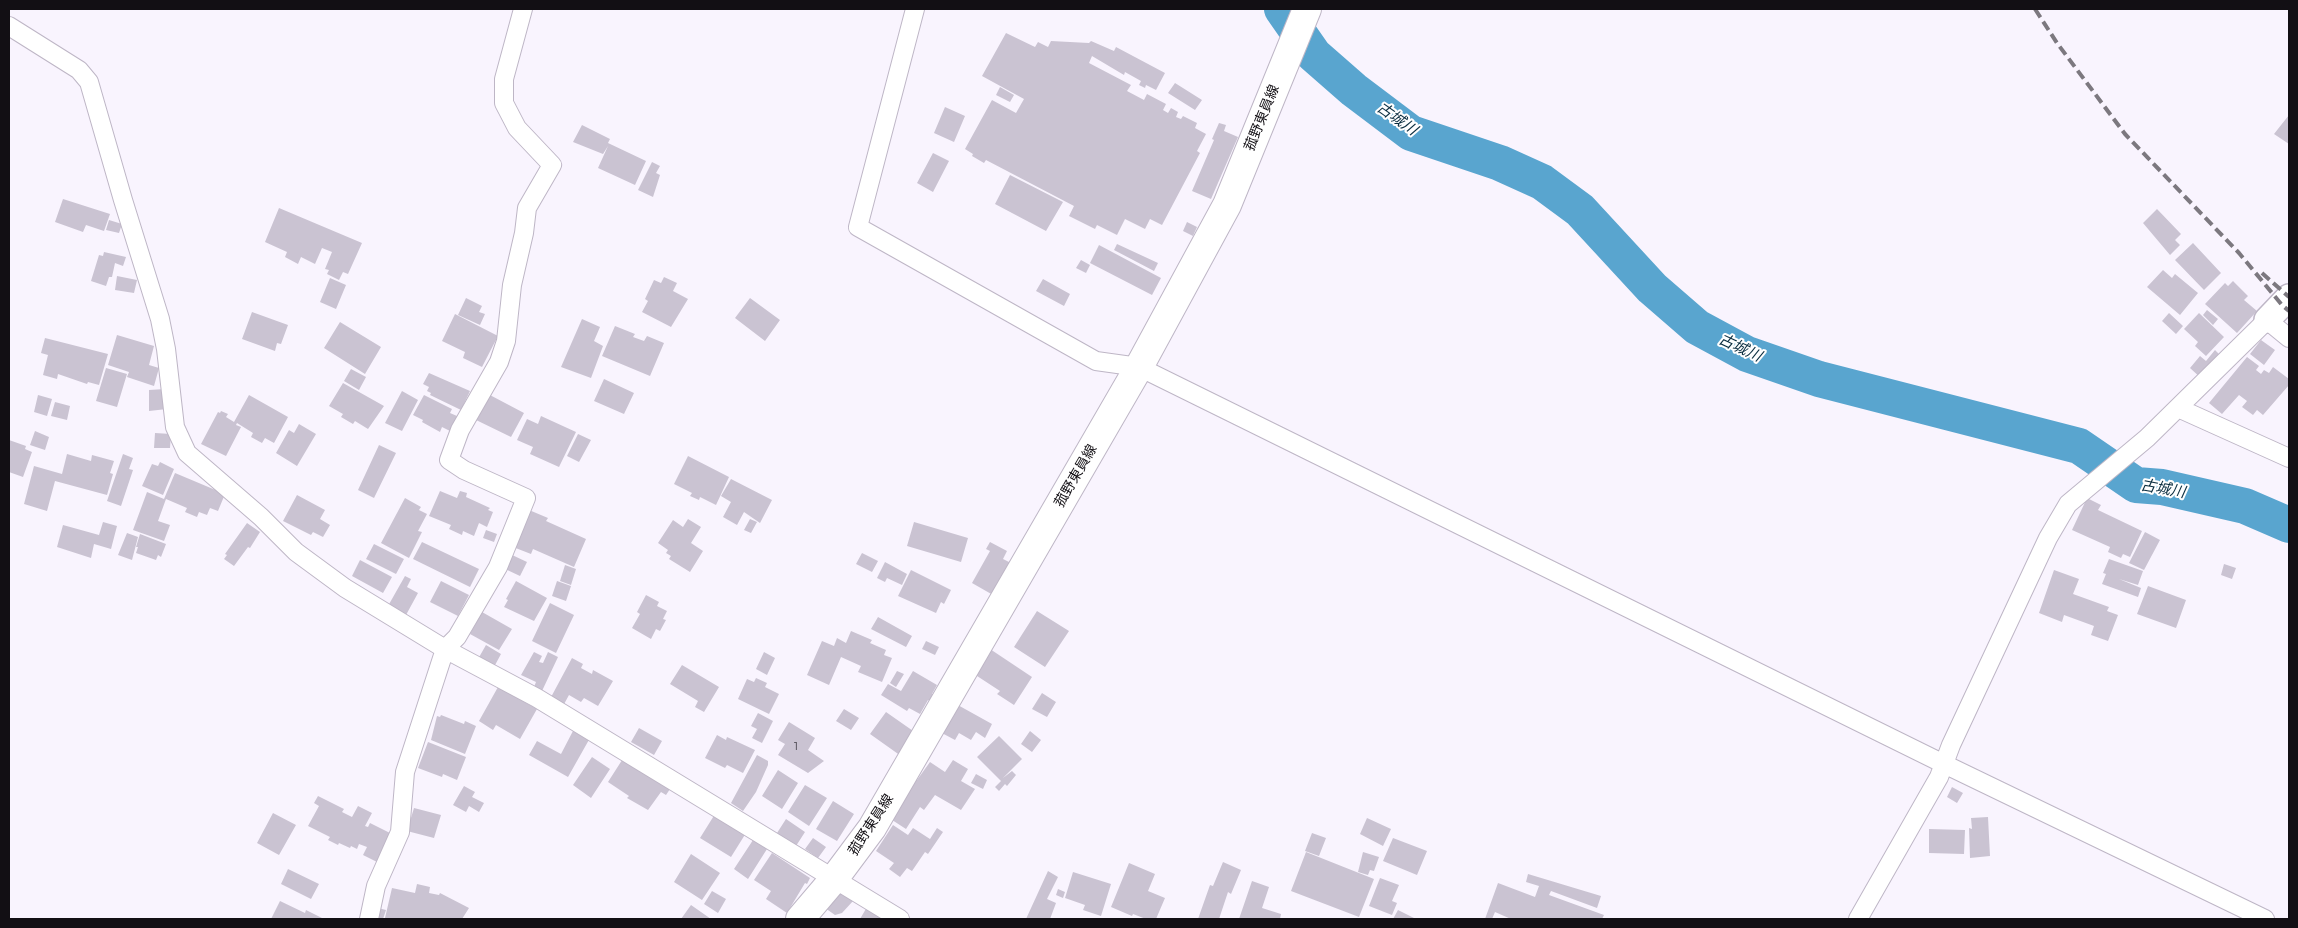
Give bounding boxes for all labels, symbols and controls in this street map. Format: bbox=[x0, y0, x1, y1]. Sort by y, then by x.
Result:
street label: 菰野東員線 bbox=[1241, 82, 1283, 154]
water label: 古城川 bbox=[1373, 99, 1421, 139]
water label: 古城川 bbox=[1716, 330, 1764, 366]
street label: 菰野東員線 bbox=[1051, 441, 1101, 511]
water label: 古城川 bbox=[2139, 476, 2187, 502]
house number: 1 bbox=[794, 740, 798, 754]
street label: 菰野東員線 bbox=[845, 791, 897, 859]

